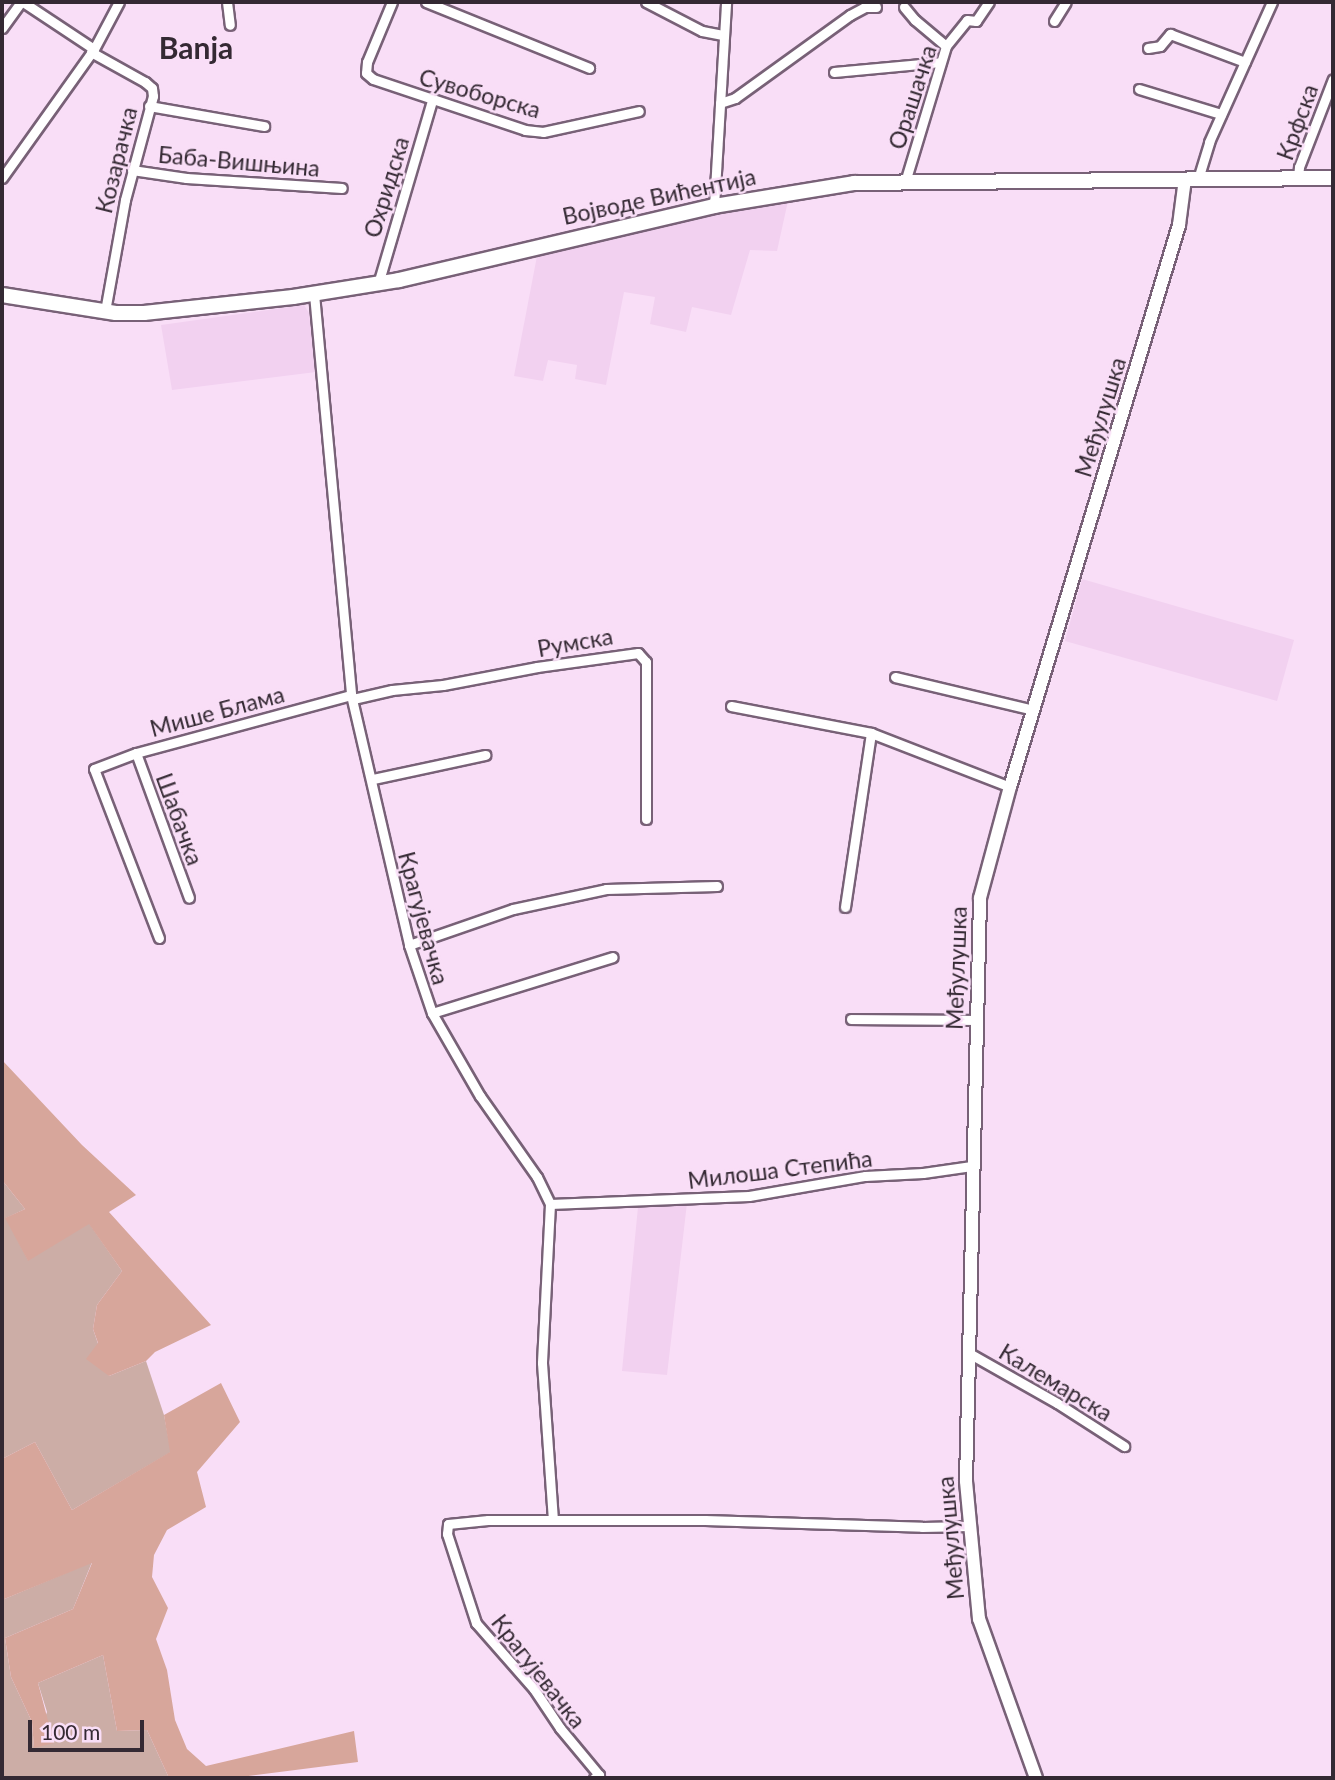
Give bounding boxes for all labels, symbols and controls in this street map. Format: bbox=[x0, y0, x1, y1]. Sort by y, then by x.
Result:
district label: Banja bbox=[159, 29, 233, 65]
street label: Орашачка bbox=[882, 41, 942, 153]
street label: Сувоборска bbox=[416, 63, 544, 123]
street label: Крфска bbox=[1271, 80, 1323, 164]
street label: Козарачка bbox=[89, 104, 143, 216]
street label: Охридска bbox=[358, 133, 414, 241]
street label: Баба-Вишњина bbox=[157, 140, 321, 182]
street label: Војводе Вићентија bbox=[560, 162, 758, 230]
street label: Међулушка bbox=[1069, 354, 1131, 480]
street label: Румска bbox=[535, 622, 615, 662]
street label: Мише Блама bbox=[147, 680, 287, 742]
street label: Шабачка bbox=[151, 769, 209, 869]
street label: Крагујевачка bbox=[393, 848, 455, 988]
street label: Међулушка bbox=[940, 906, 972, 1030]
street label: Милоша Степића bbox=[686, 1144, 874, 1194]
street label: Калемарска bbox=[994, 1337, 1118, 1427]
street label: Међулушка bbox=[931, 1475, 969, 1601]
street label: Крагујевачка bbox=[486, 1609, 592, 1733]
scale bar bbox=[32, 1706, 147, 1750]
text: 100 m bbox=[41, 1719, 100, 1744]

